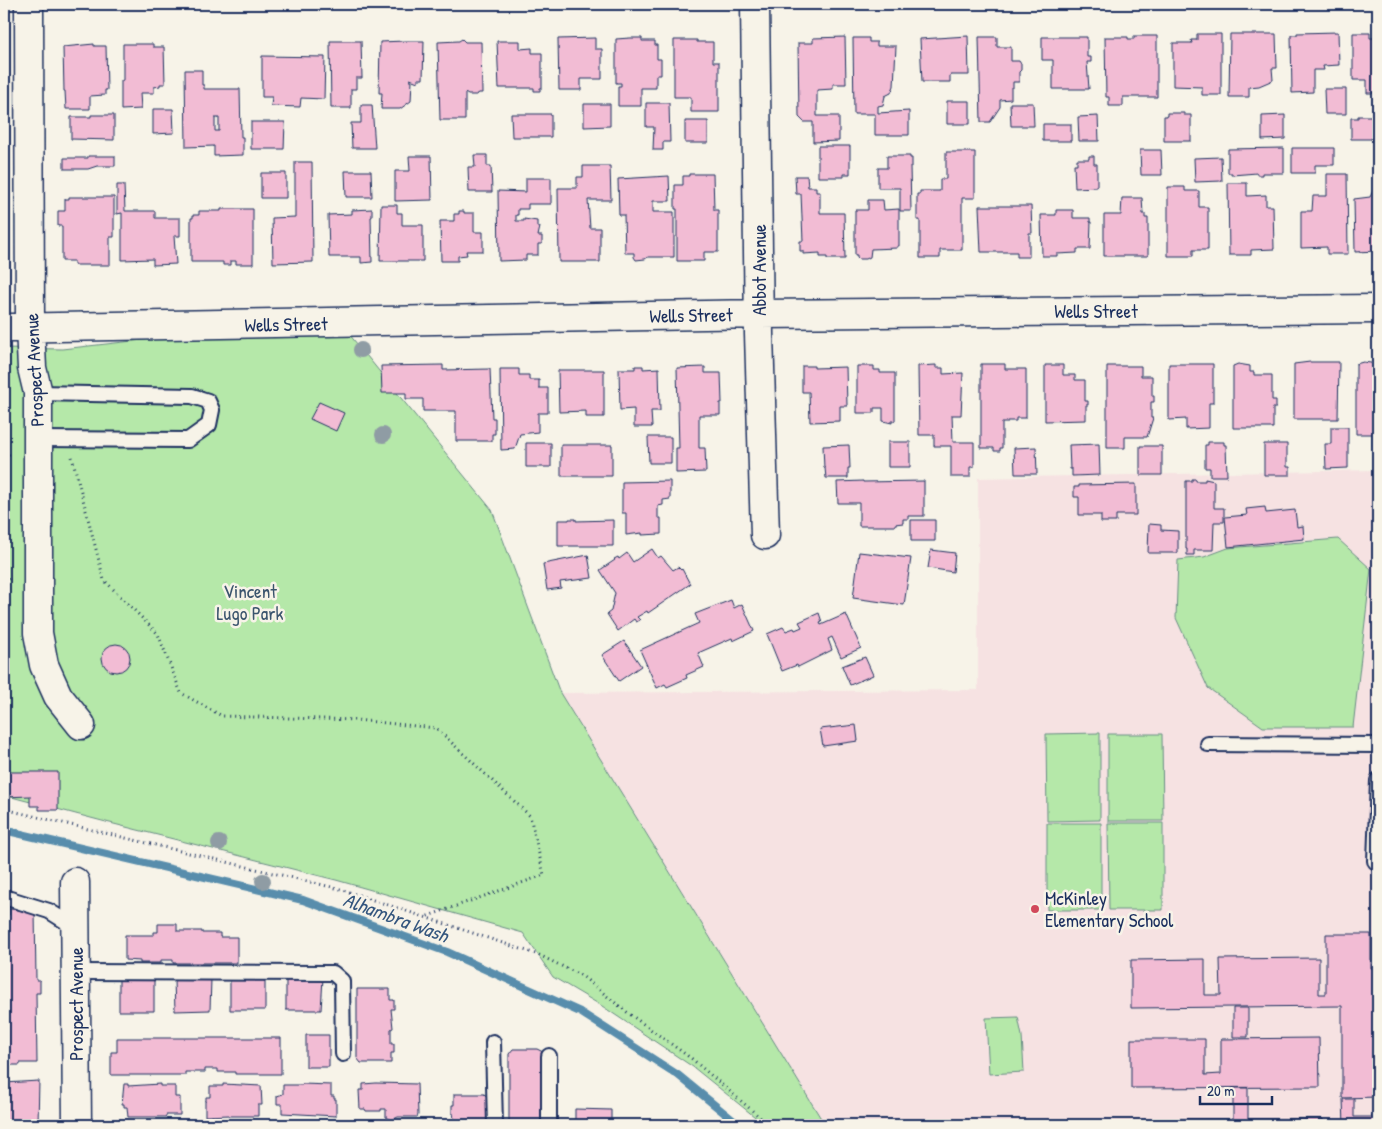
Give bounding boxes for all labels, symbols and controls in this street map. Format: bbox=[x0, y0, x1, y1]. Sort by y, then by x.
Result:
street label: Abbot Avenue bbox=[746, 224, 772, 316]
street label: Wells Street bbox=[1054, 298, 1138, 324]
street label: Wells Street bbox=[649, 301, 733, 329]
street label: Wells Street bbox=[244, 310, 328, 338]
street label: Prospect Avenue bbox=[18, 312, 50, 427]
park label: Vincent Lugo Park bbox=[217, 578, 284, 626]
place label: McKinley Elementary School bbox=[1045, 885, 1174, 933]
water label: Alhambra Wash bbox=[340, 886, 454, 949]
marker: McKinley Elementary School bbox=[1029, 903, 1041, 915]
street label: Prospect Avenue bbox=[63, 947, 89, 1061]
scale bar bbox=[1200, 1074, 1272, 1106]
text: 20 m bbox=[1207, 1080, 1234, 1101]

